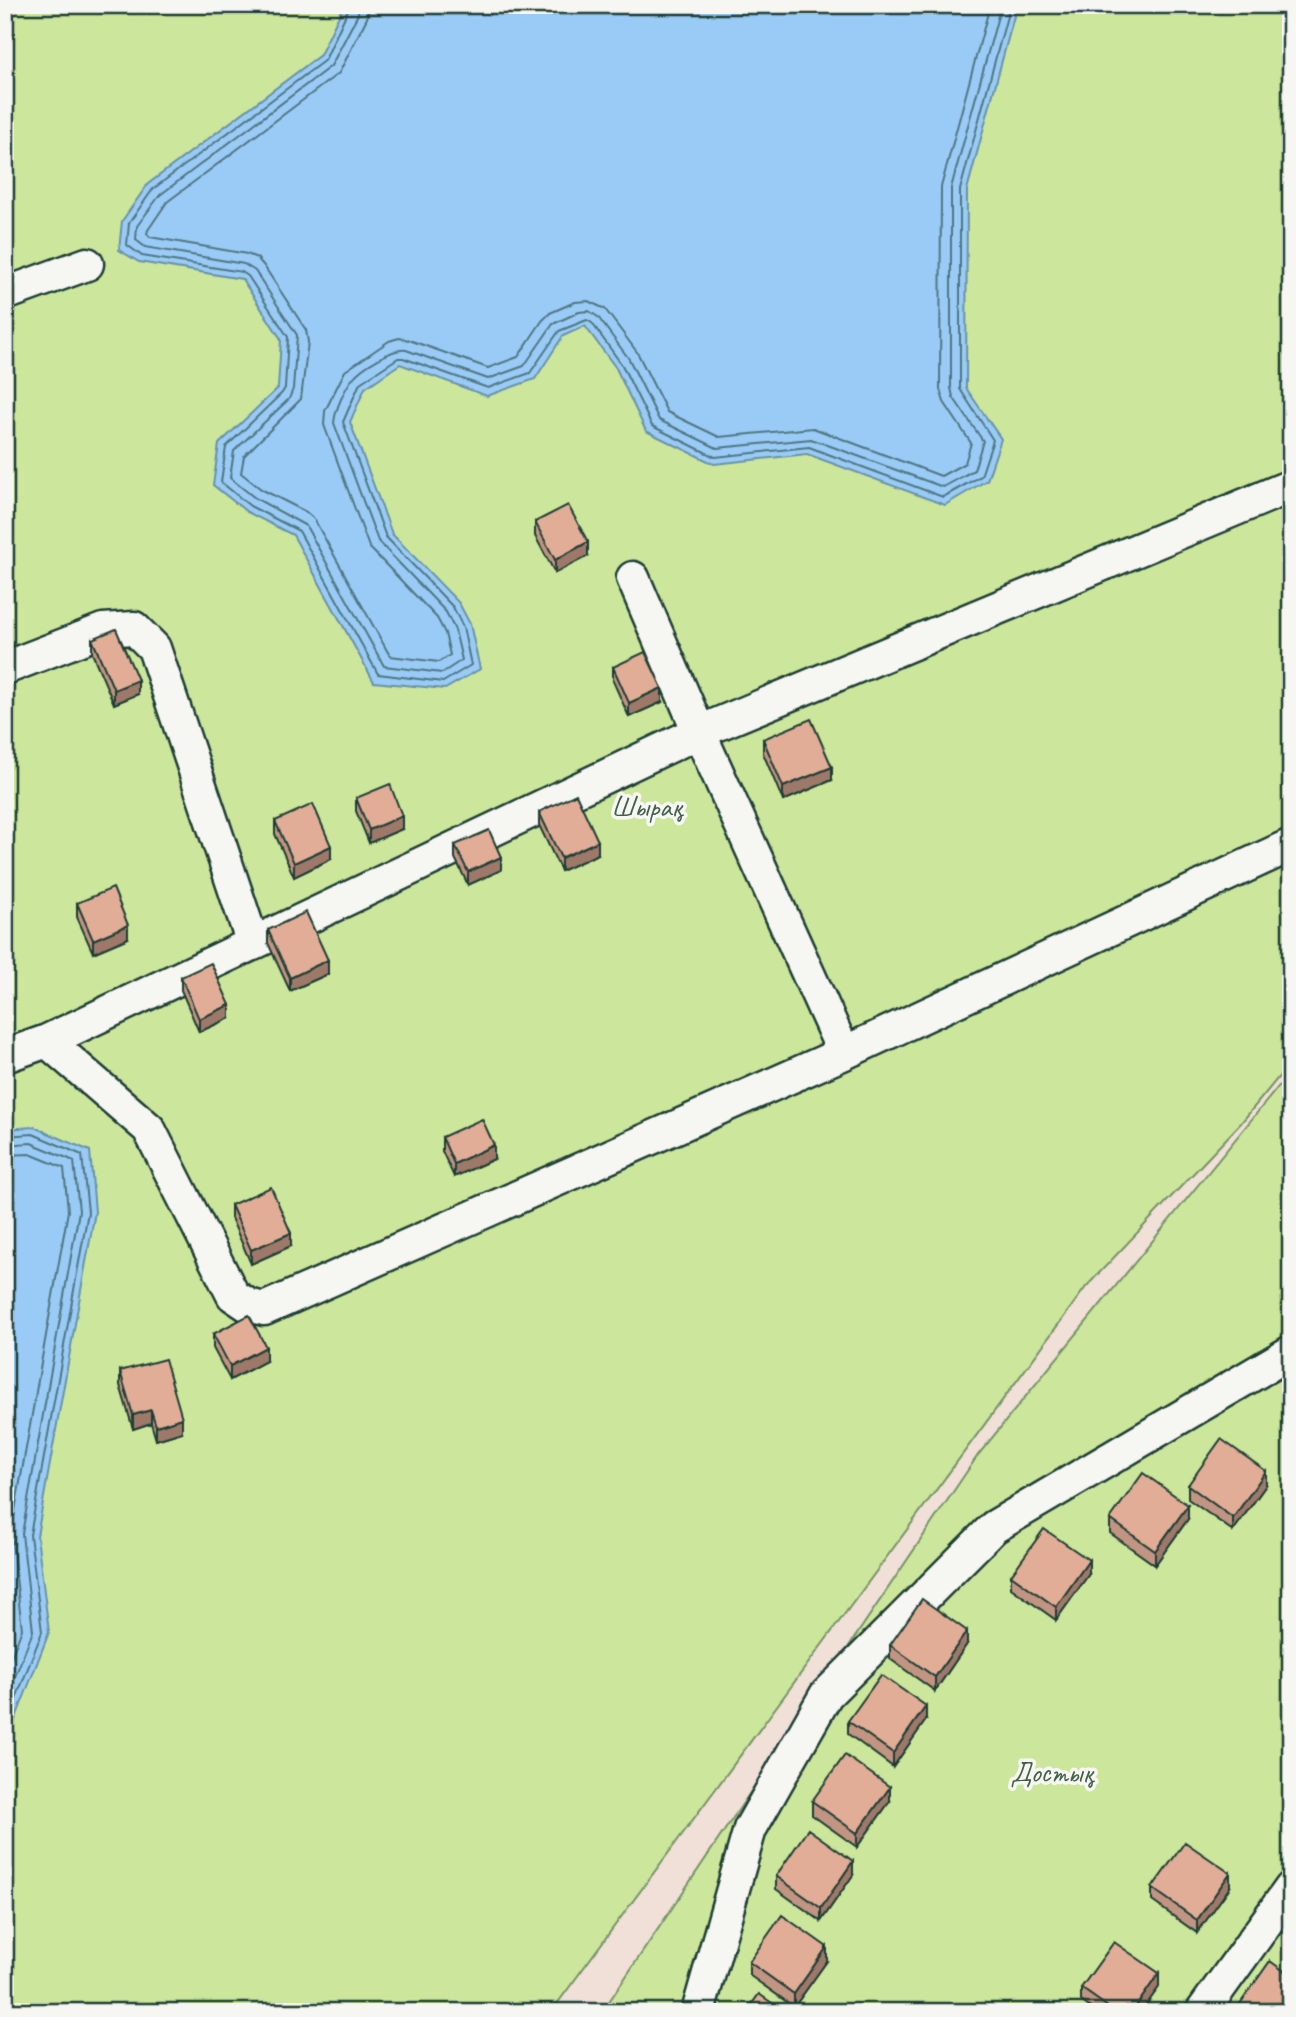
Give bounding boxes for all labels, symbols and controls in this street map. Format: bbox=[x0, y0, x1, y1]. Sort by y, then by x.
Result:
park label: Шырақ bbox=[611, 789, 685, 824]
park label: Достық bbox=[1010, 1755, 1095, 1790]

